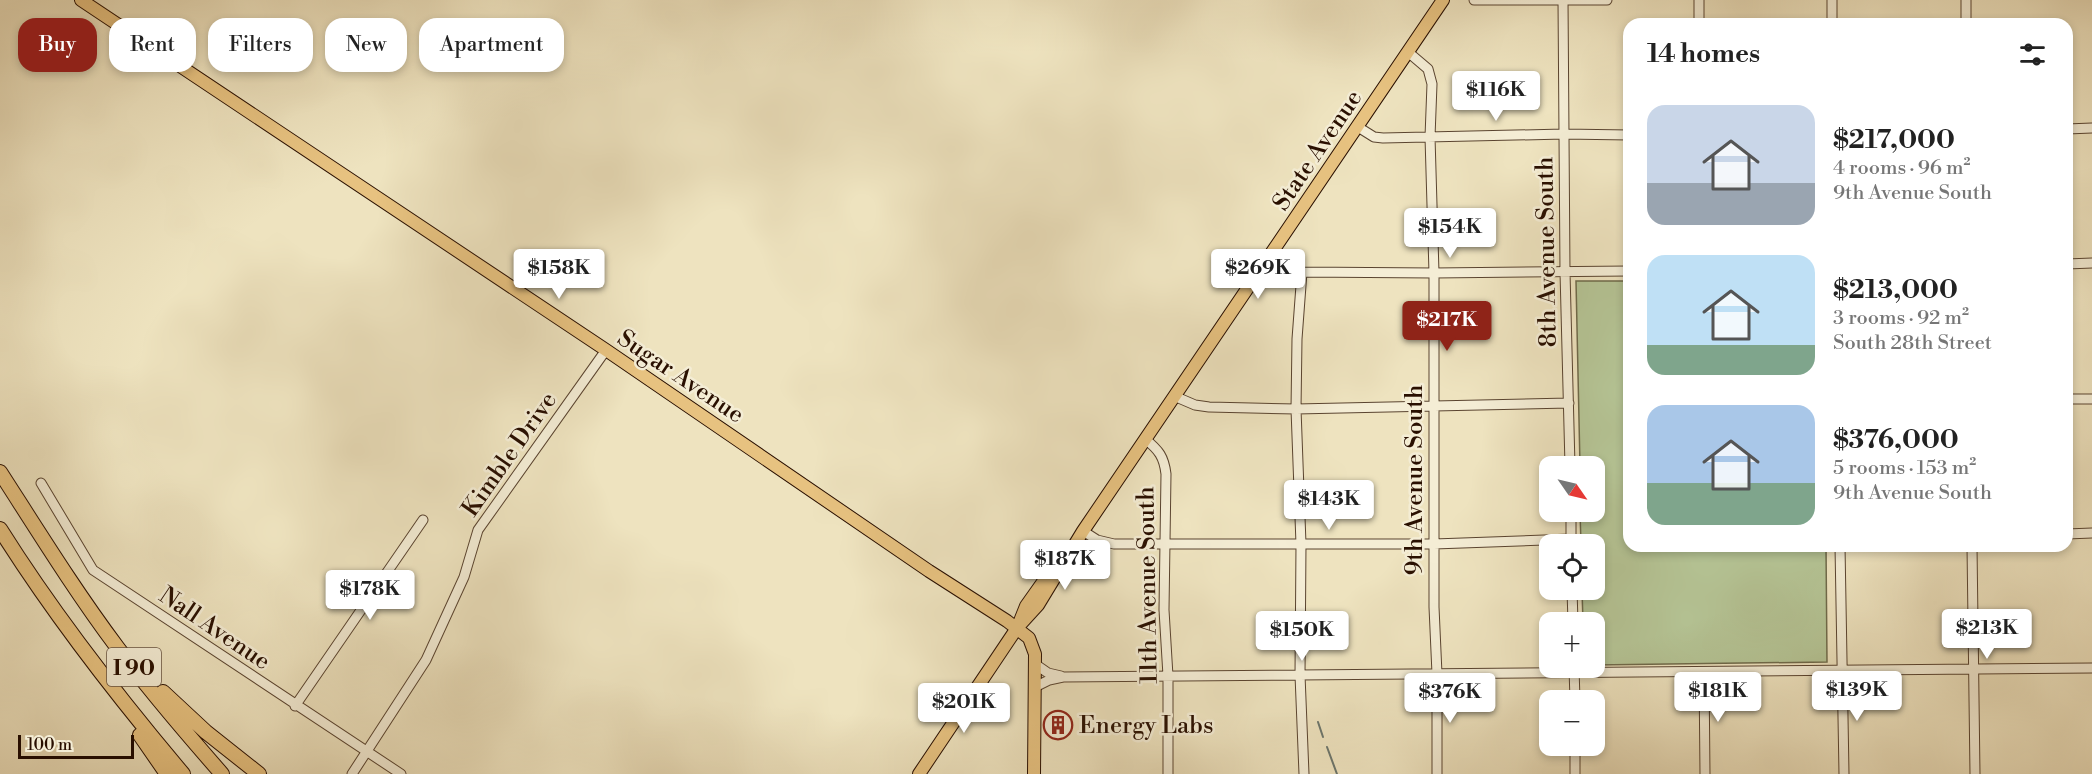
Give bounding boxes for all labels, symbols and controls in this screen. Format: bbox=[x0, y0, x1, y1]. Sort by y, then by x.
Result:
chip: Buy bbox=[18, 18, 97, 72]
chip: Rent bbox=[109, 18, 196, 72]
chip: Filters bbox=[208, 18, 313, 72]
chip: New bbox=[325, 18, 407, 72]
chip: Apartment bbox=[419, 18, 564, 72]
text: 14 homes bbox=[1647, 38, 1760, 70]
icon: filters bbox=[2016, 38, 2049, 71]
pin: $116K bbox=[1454, 71, 1538, 122]
text: $116K bbox=[1466, 78, 1526, 103]
street label: State Avenue bbox=[1266, 84, 1369, 217]
text: $217,000 bbox=[1833, 124, 1955, 156]
icon: home bbox=[1695, 129, 1767, 201]
street label: 8th Avenue South bbox=[1530, 156, 1564, 348]
text: 4 rooms · 96 m² bbox=[1833, 156, 1971, 181]
text: 9th Avenue South bbox=[1833, 181, 1992, 206]
pin: $154K bbox=[1408, 208, 1492, 259]
text: $154K bbox=[1418, 215, 1482, 240]
pin: $158K bbox=[517, 249, 601, 300]
pin: $269K bbox=[1216, 249, 1300, 300]
text: $158K bbox=[528, 256, 590, 281]
text: $269K bbox=[1225, 256, 1291, 281]
text: $213,000 bbox=[1833, 274, 1958, 306]
icon: home bbox=[1695, 279, 1767, 351]
pin: $217K bbox=[1405, 301, 1489, 352]
text: 3 rooms · 92 m² bbox=[1833, 306, 1969, 331]
text: $217K bbox=[1416, 308, 1478, 333]
street label: Sugar Avenue bbox=[611, 323, 750, 430]
text: South 28th Street bbox=[1833, 331, 1992, 356]
street label: 9th Avenue South bbox=[1400, 385, 1430, 575]
street label: Kimble Drive bbox=[456, 386, 564, 523]
text: $376,000 bbox=[1833, 424, 1959, 456]
icon: home bbox=[1695, 429, 1767, 501]
north arrow bbox=[1539, 456, 1605, 522]
map controls bbox=[1539, 456, 1605, 756]
text: 5 rooms · 153 m² bbox=[1833, 456, 1976, 481]
pin: $143K bbox=[1287, 480, 1371, 531]
text: 9th Avenue South bbox=[1833, 481, 1992, 506]
street label: 11th Avenue South bbox=[1131, 486, 1165, 684]
text: $143K bbox=[1298, 487, 1360, 512]
button: locate bbox=[1539, 534, 1605, 600]
pin: $187K bbox=[1023, 540, 1107, 591]
text: $187K bbox=[1034, 547, 1096, 572]
pin: $178K bbox=[328, 570, 412, 621]
text: $178K bbox=[340, 577, 400, 602]
street label: Nall Avenue bbox=[153, 581, 276, 677]
pin: $213K bbox=[1945, 609, 2029, 660]
pin: $150K bbox=[1260, 611, 1344, 662]
button: + bbox=[1539, 612, 1605, 678]
text: $213K bbox=[1956, 616, 2018, 641]
text: $150K bbox=[1270, 618, 1334, 643]
road number: I 90 bbox=[107, 648, 161, 686]
pin: $139K bbox=[1815, 671, 1899, 722]
pin: $181K bbox=[1676, 672, 1760, 723]
pin: $376K bbox=[1408, 673, 1492, 724]
text: $139K bbox=[1826, 678, 1888, 703]
text: $181K bbox=[1688, 679, 1748, 704]
text: $376K bbox=[1418, 680, 1482, 705]
pin: $201K bbox=[922, 683, 1006, 734]
text: $201K bbox=[932, 690, 996, 715]
button: − bbox=[1539, 690, 1605, 756]
building icon: Energy Labs bbox=[1042, 709, 1074, 741]
place label: Energy Labs bbox=[1079, 711, 1213, 741]
scale bar bbox=[18, 732, 134, 760]
text: 100 m bbox=[27, 735, 72, 755]

